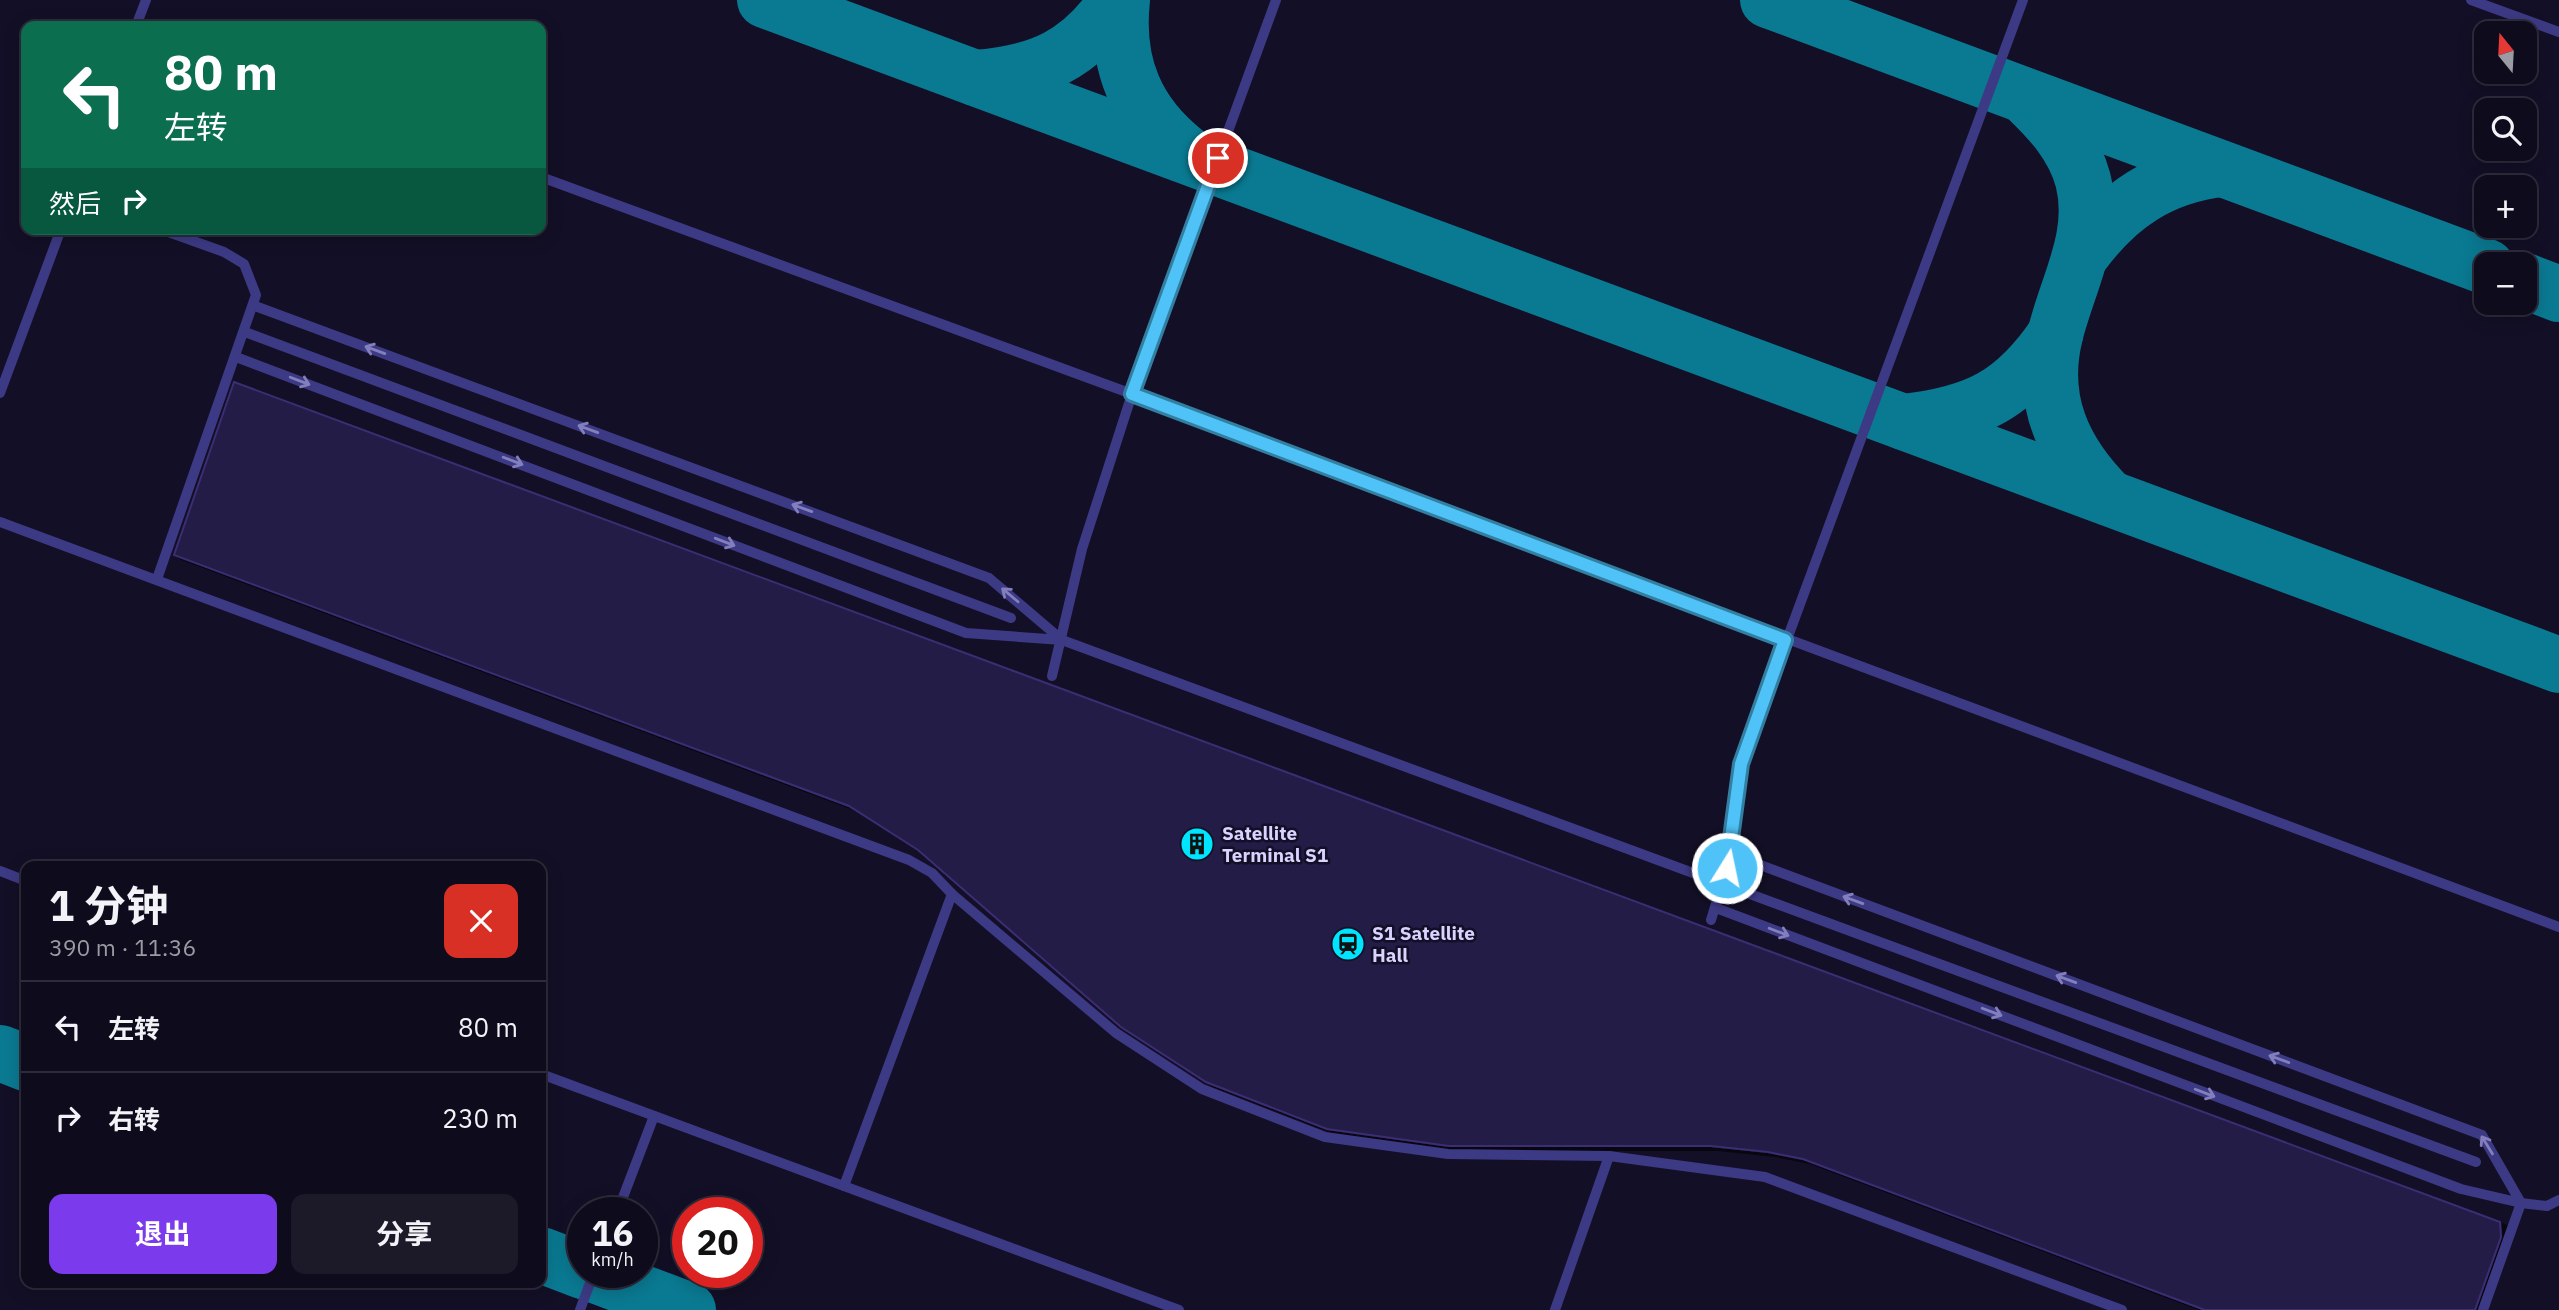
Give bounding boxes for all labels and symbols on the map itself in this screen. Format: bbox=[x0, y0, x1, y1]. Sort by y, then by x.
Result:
north arrow bbox=[2474, 21, 2538, 84]
pin bbox=[1188, 128, 1248, 188]
one-way arrow bbox=[364, 343, 386, 355]
one-way arrow bbox=[288, 376, 310, 388]
one-way arrow bbox=[578, 422, 600, 434]
one-way arrow bbox=[501, 456, 523, 469]
one-way arrow bbox=[791, 501, 813, 513]
one-way arrow bbox=[714, 536, 736, 549]
one-way arrow bbox=[1001, 587, 1019, 603]
place label: Satellite Terminal S1 bbox=[1222, 821, 1329, 867]
building icon: Satellite Terminal S1 bbox=[1178, 825, 1216, 863]
position arrow bbox=[1690, 831, 1764, 905]
one-way arrow bbox=[1842, 892, 1864, 905]
place label: S1 Satellite Hall bbox=[1372, 921, 1475, 967]
station icon: S1 Satellite Hall bbox=[1329, 925, 1367, 963]
one-way arrow bbox=[1768, 926, 1790, 939]
one-way arrow bbox=[2055, 972, 2077, 985]
one-way arrow bbox=[1981, 1007, 2003, 1019]
one-way arrow bbox=[2269, 1052, 2291, 1064]
one-way arrow bbox=[2194, 1087, 2216, 1100]
one-way arrow bbox=[2480, 1135, 2494, 1155]
speed limit sign: 20 bbox=[672, 1197, 763, 1288]

